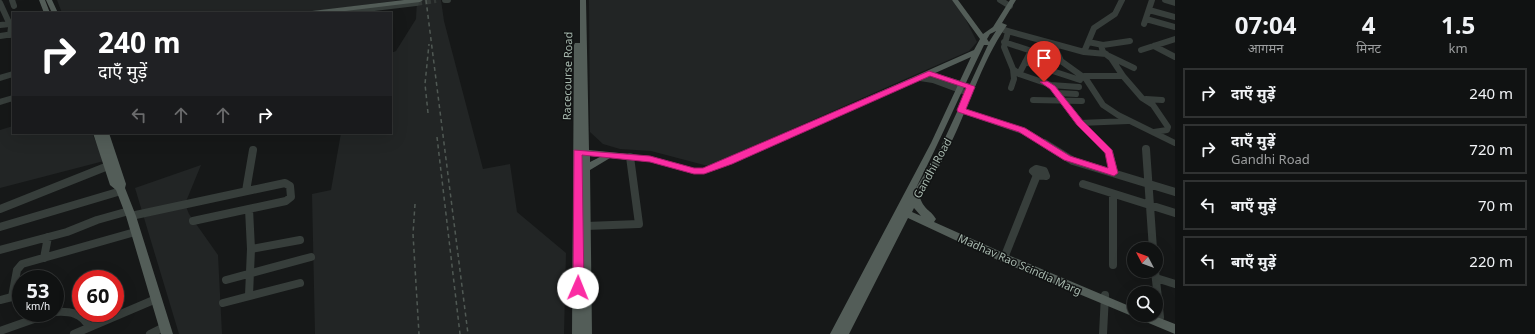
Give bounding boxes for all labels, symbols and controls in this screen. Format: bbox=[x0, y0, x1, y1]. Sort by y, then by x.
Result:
text: 07:04 bbox=[1235, 8, 1296, 41]
text: 4 bbox=[1362, 8, 1376, 41]
text: 1.5 bbox=[1441, 8, 1475, 41]
text: 240 m bbox=[98, 23, 181, 61]
icon: right bbox=[32, 28, 84, 80]
street label: Racecourse Road bbox=[559, 32, 575, 120]
text: आगमन bbox=[1248, 39, 1283, 57]
text: मिनट bbox=[1356, 39, 1381, 57]
text: km bbox=[1449, 39, 1468, 57]
pin bbox=[1027, 41, 1061, 82]
icon: arrive bbox=[1033, 47, 1055, 69]
text: दाएँ मुड़ें bbox=[98, 59, 147, 83]
icon: right bbox=[1197, 82, 1219, 104]
text: दाएँ मुड़ें bbox=[1231, 83, 1275, 103]
text: 240 m bbox=[1469, 83, 1513, 103]
icon: left bbox=[128, 104, 150, 126]
icon: ahead bbox=[170, 104, 192, 126]
icon: ahead bbox=[212, 104, 234, 126]
icon: right bbox=[254, 104, 276, 126]
text: दाएँ मुड़ें bbox=[1231, 130, 1275, 150]
street label: Gandhi Road bbox=[909, 135, 955, 201]
icon: right bbox=[1197, 138, 1219, 160]
text: 720 m bbox=[1469, 139, 1513, 159]
text: Gandhi Road bbox=[1231, 150, 1310, 168]
icon: left bbox=[1197, 194, 1219, 216]
text: बाएँ मुड़ें bbox=[1231, 195, 1276, 215]
text: 70 m bbox=[1478, 195, 1513, 215]
street label: Madhav Rao Scindia Marg bbox=[956, 230, 1084, 298]
north arrow bbox=[1127, 242, 1163, 278]
map controls bbox=[1127, 242, 1163, 322]
icon: left bbox=[1197, 250, 1219, 272]
text: बाएँ मुड़ें bbox=[1231, 251, 1276, 271]
text: 220 m bbox=[1469, 251, 1513, 271]
position arrow bbox=[557, 267, 599, 309]
speed limit sign: 60 bbox=[72, 270, 124, 322]
text: 53 bbox=[27, 277, 49, 304]
button: search bbox=[1127, 286, 1163, 322]
text: km/h bbox=[26, 299, 50, 313]

